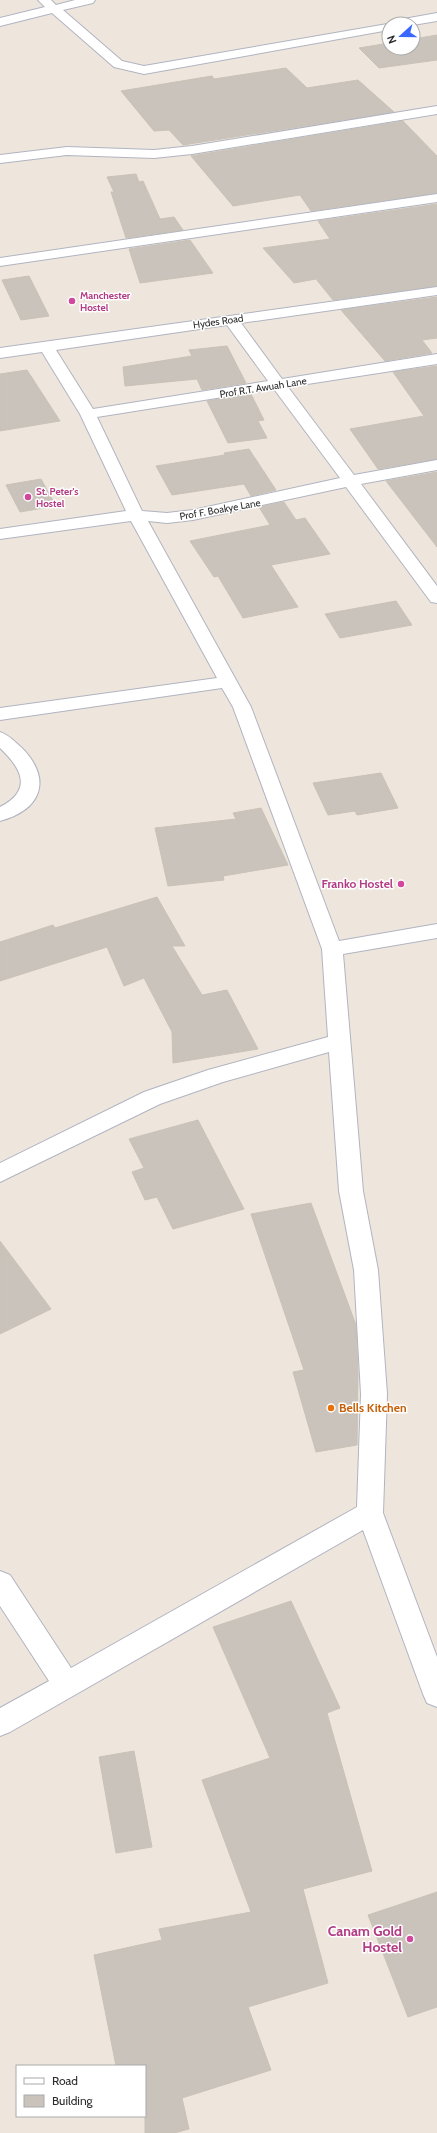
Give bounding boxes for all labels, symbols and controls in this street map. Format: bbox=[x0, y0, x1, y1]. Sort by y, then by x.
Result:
north arrow bbox=[381, 16, 421, 56]
text: N bbox=[384, 33, 400, 46]
place label: Manchester Hostel bbox=[80, 289, 131, 314]
marker: Manchester Hostel bbox=[67, 296, 77, 306]
street label: Hydes Road bbox=[192, 312, 244, 331]
street label: Prof R.T. Awuah Lane bbox=[219, 374, 308, 401]
place label: St. Peter's Hostel bbox=[36, 485, 78, 510]
marker: St. Peter's Hostel bbox=[23, 492, 33, 502]
street label: Prof F. Boakye Lane bbox=[179, 496, 262, 523]
place label: Franko Hostel bbox=[322, 876, 393, 891]
marker: Franko Hostel bbox=[396, 879, 406, 889]
place label: Bells Kitchen bbox=[339, 1400, 407, 1415]
marker: Bells Kitchen bbox=[326, 1403, 336, 1413]
place label: Canam Gold Hostel bbox=[328, 1922, 402, 1956]
marker: Canam Gold Hostel bbox=[405, 1934, 415, 1944]
legend bbox=[16, 2065, 146, 2117]
text: Road bbox=[52, 2073, 78, 2088]
text: Building bbox=[52, 2093, 94, 2108]

